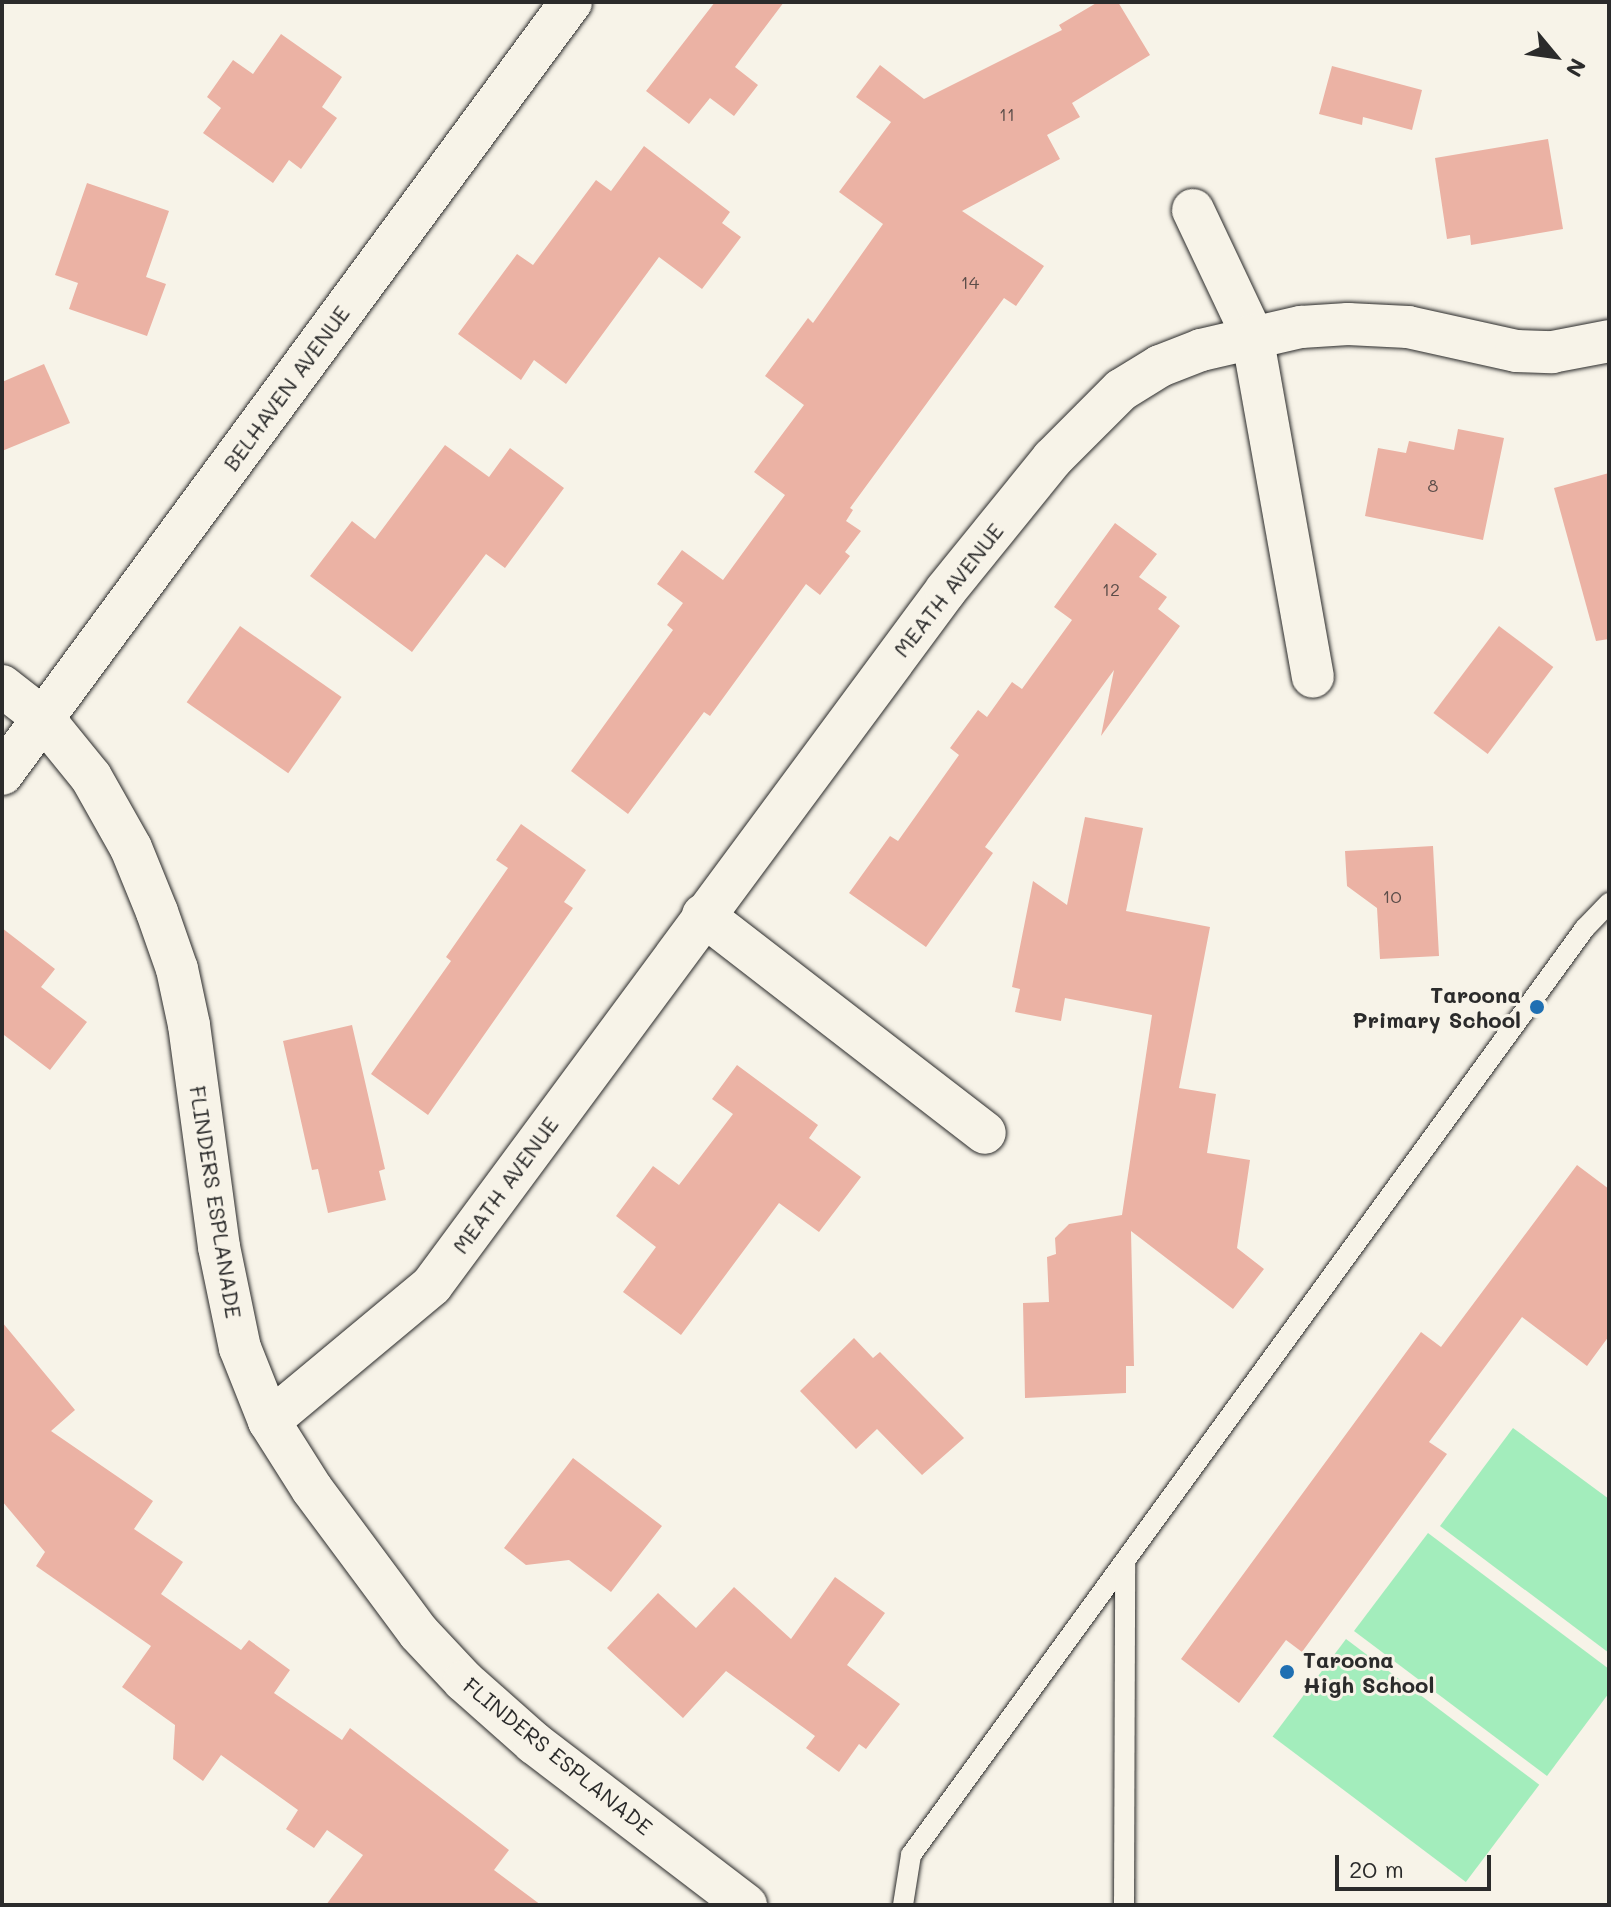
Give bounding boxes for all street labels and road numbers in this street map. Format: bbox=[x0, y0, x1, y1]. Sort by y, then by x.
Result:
street label: BELHAVEN AVENUE bbox=[217, 300, 355, 476]
street label: MEATH AVENUE bbox=[888, 518, 1008, 662]
street label: FLINDERS ESPLANADE bbox=[185, 1084, 247, 1320]
street label: MEATH AVENUE bbox=[447, 1111, 563, 1259]
street label: FLINDERS ESPLANADE bbox=[458, 1672, 658, 1840]

